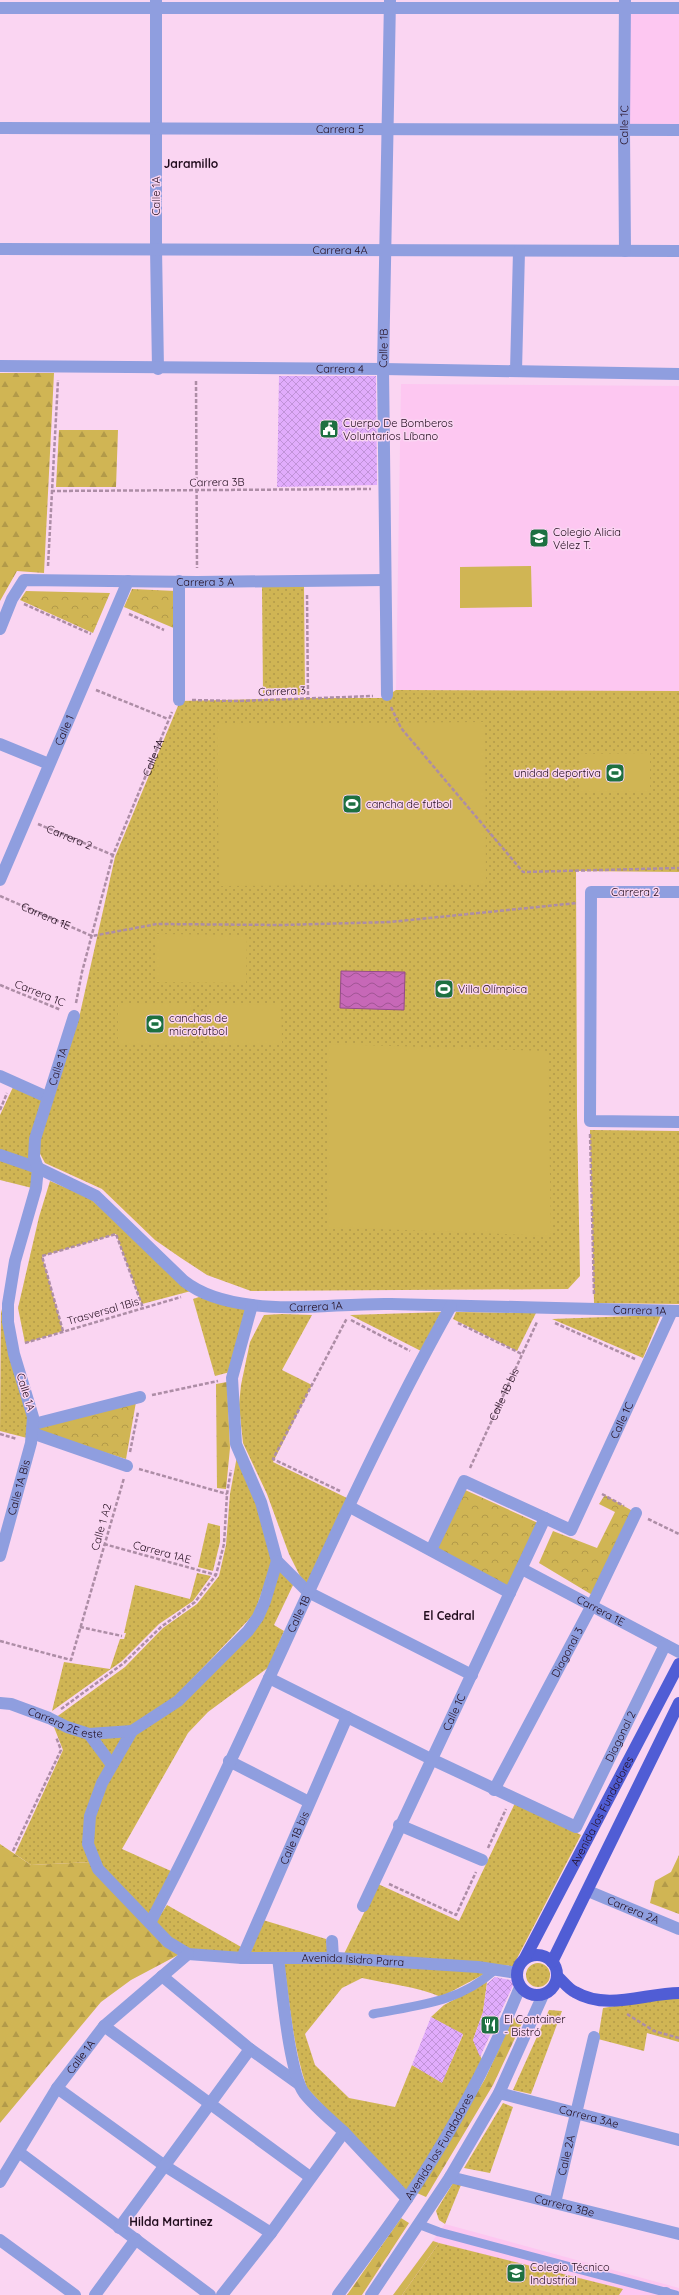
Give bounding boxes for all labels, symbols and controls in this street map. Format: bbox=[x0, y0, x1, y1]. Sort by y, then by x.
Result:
street label: Calle 1C bbox=[617, 105, 631, 145]
street label: Carrera 5 bbox=[316, 122, 364, 136]
district label: Jaramillo bbox=[164, 156, 219, 171]
street label: Calle 1A bbox=[149, 176, 163, 216]
street label: Carrera 4A bbox=[312, 243, 368, 257]
street label: Calle 1B bbox=[376, 328, 391, 368]
street label: Carrera 4 bbox=[316, 361, 364, 376]
place label: Cuerpo De Bomberos Voluntarios Líbano bbox=[343, 416, 453, 443]
public building icon: Cuerpo De Bomberos Voluntarios Líbano bbox=[318, 418, 340, 440]
street label: Carrera 3B bbox=[189, 475, 245, 489]
place label: Colegio Alicia Vélez T. bbox=[553, 525, 621, 552]
school or university icon: Colegio Alicia Vélez T. bbox=[528, 527, 550, 549]
street label: Carrera 3 A bbox=[176, 575, 234, 589]
street label: Carrera 3 bbox=[258, 683, 306, 699]
street label: Calle 1 bbox=[51, 713, 77, 748]
street label: Calle 1A bbox=[139, 737, 167, 778]
sports icon: unidad deportiva bbox=[604, 762, 626, 784]
place label: unidad deportiva bbox=[514, 766, 601, 780]
sports icon: cancha de futbol bbox=[341, 793, 363, 815]
place label: cancha de futbol bbox=[366, 797, 452, 811]
street label: Carrera 2 bbox=[44, 821, 94, 853]
street label: Carrera 2 bbox=[611, 885, 659, 899]
street label: Carrera 1E bbox=[19, 899, 73, 933]
street label: Carrera 1C bbox=[13, 977, 67, 1009]
sports icon: Villa Olímpica bbox=[433, 978, 455, 1000]
place label: Villa Olímpica bbox=[458, 982, 527, 996]
place label: canchas de microfutbol bbox=[169, 1011, 228, 1038]
sports icon: canchas de microfutbol bbox=[144, 1013, 166, 1035]
street label: Calle 1A bbox=[45, 1046, 71, 1087]
street label: Trasversal 1Bis bbox=[65, 1294, 141, 1328]
street label: Carrera 1A bbox=[289, 1298, 343, 1314]
street label: Carrera 1A bbox=[613, 1302, 667, 1318]
street label: Calle 1B bis bbox=[486, 1366, 522, 1423]
street label: Calle 1A bbox=[14, 1371, 38, 1413]
street label: Calle 1C bbox=[607, 1399, 636, 1441]
street label: Calle 1A Bis bbox=[4, 1458, 33, 1517]
street label: Calle 1 A2 bbox=[88, 1502, 114, 1552]
street label: Carrera 1AE bbox=[131, 1538, 193, 1566]
street label: Carrera 1E bbox=[574, 1592, 627, 1629]
street label: Calle 1B bbox=[284, 1593, 313, 1635]
district label: El Cedral bbox=[423, 1608, 475, 1623]
street label: Diagonal 3 bbox=[548, 1625, 586, 1680]
street label: Calle 1C bbox=[439, 1691, 469, 1733]
street label: Carrera 2E este bbox=[26, 1704, 103, 1741]
street label: Diagonal 2 bbox=[602, 1709, 639, 1764]
street label: Avenida los Fundadores bbox=[568, 1754, 637, 1868]
street label: Calle 1B bis bbox=[277, 1809, 312, 1867]
street label: Carrera 2A bbox=[605, 1893, 661, 1927]
street label: Avenida Isidro Parra bbox=[302, 1951, 405, 1969]
place label: El Container - Bistró bbox=[504, 2012, 566, 2039]
restaurant icon: El Container - Bistró bbox=[479, 2014, 501, 2036]
street label: Calle 1A bbox=[63, 2037, 98, 2077]
street label: Avenida los Fundadores bbox=[402, 2090, 476, 2202]
street label: Carrera 3Ae bbox=[558, 2102, 620, 2131]
street label: Calle 2A bbox=[555, 2134, 578, 2177]
street label: Carrera 3Be bbox=[533, 2191, 596, 2220]
district label: Hilda Martinez bbox=[129, 2214, 213, 2229]
place label: Colegio Técnico Industrial bbox=[530, 2260, 610, 2287]
school or university icon: Colegio Técnico Industrial bbox=[505, 2262, 527, 2284]

